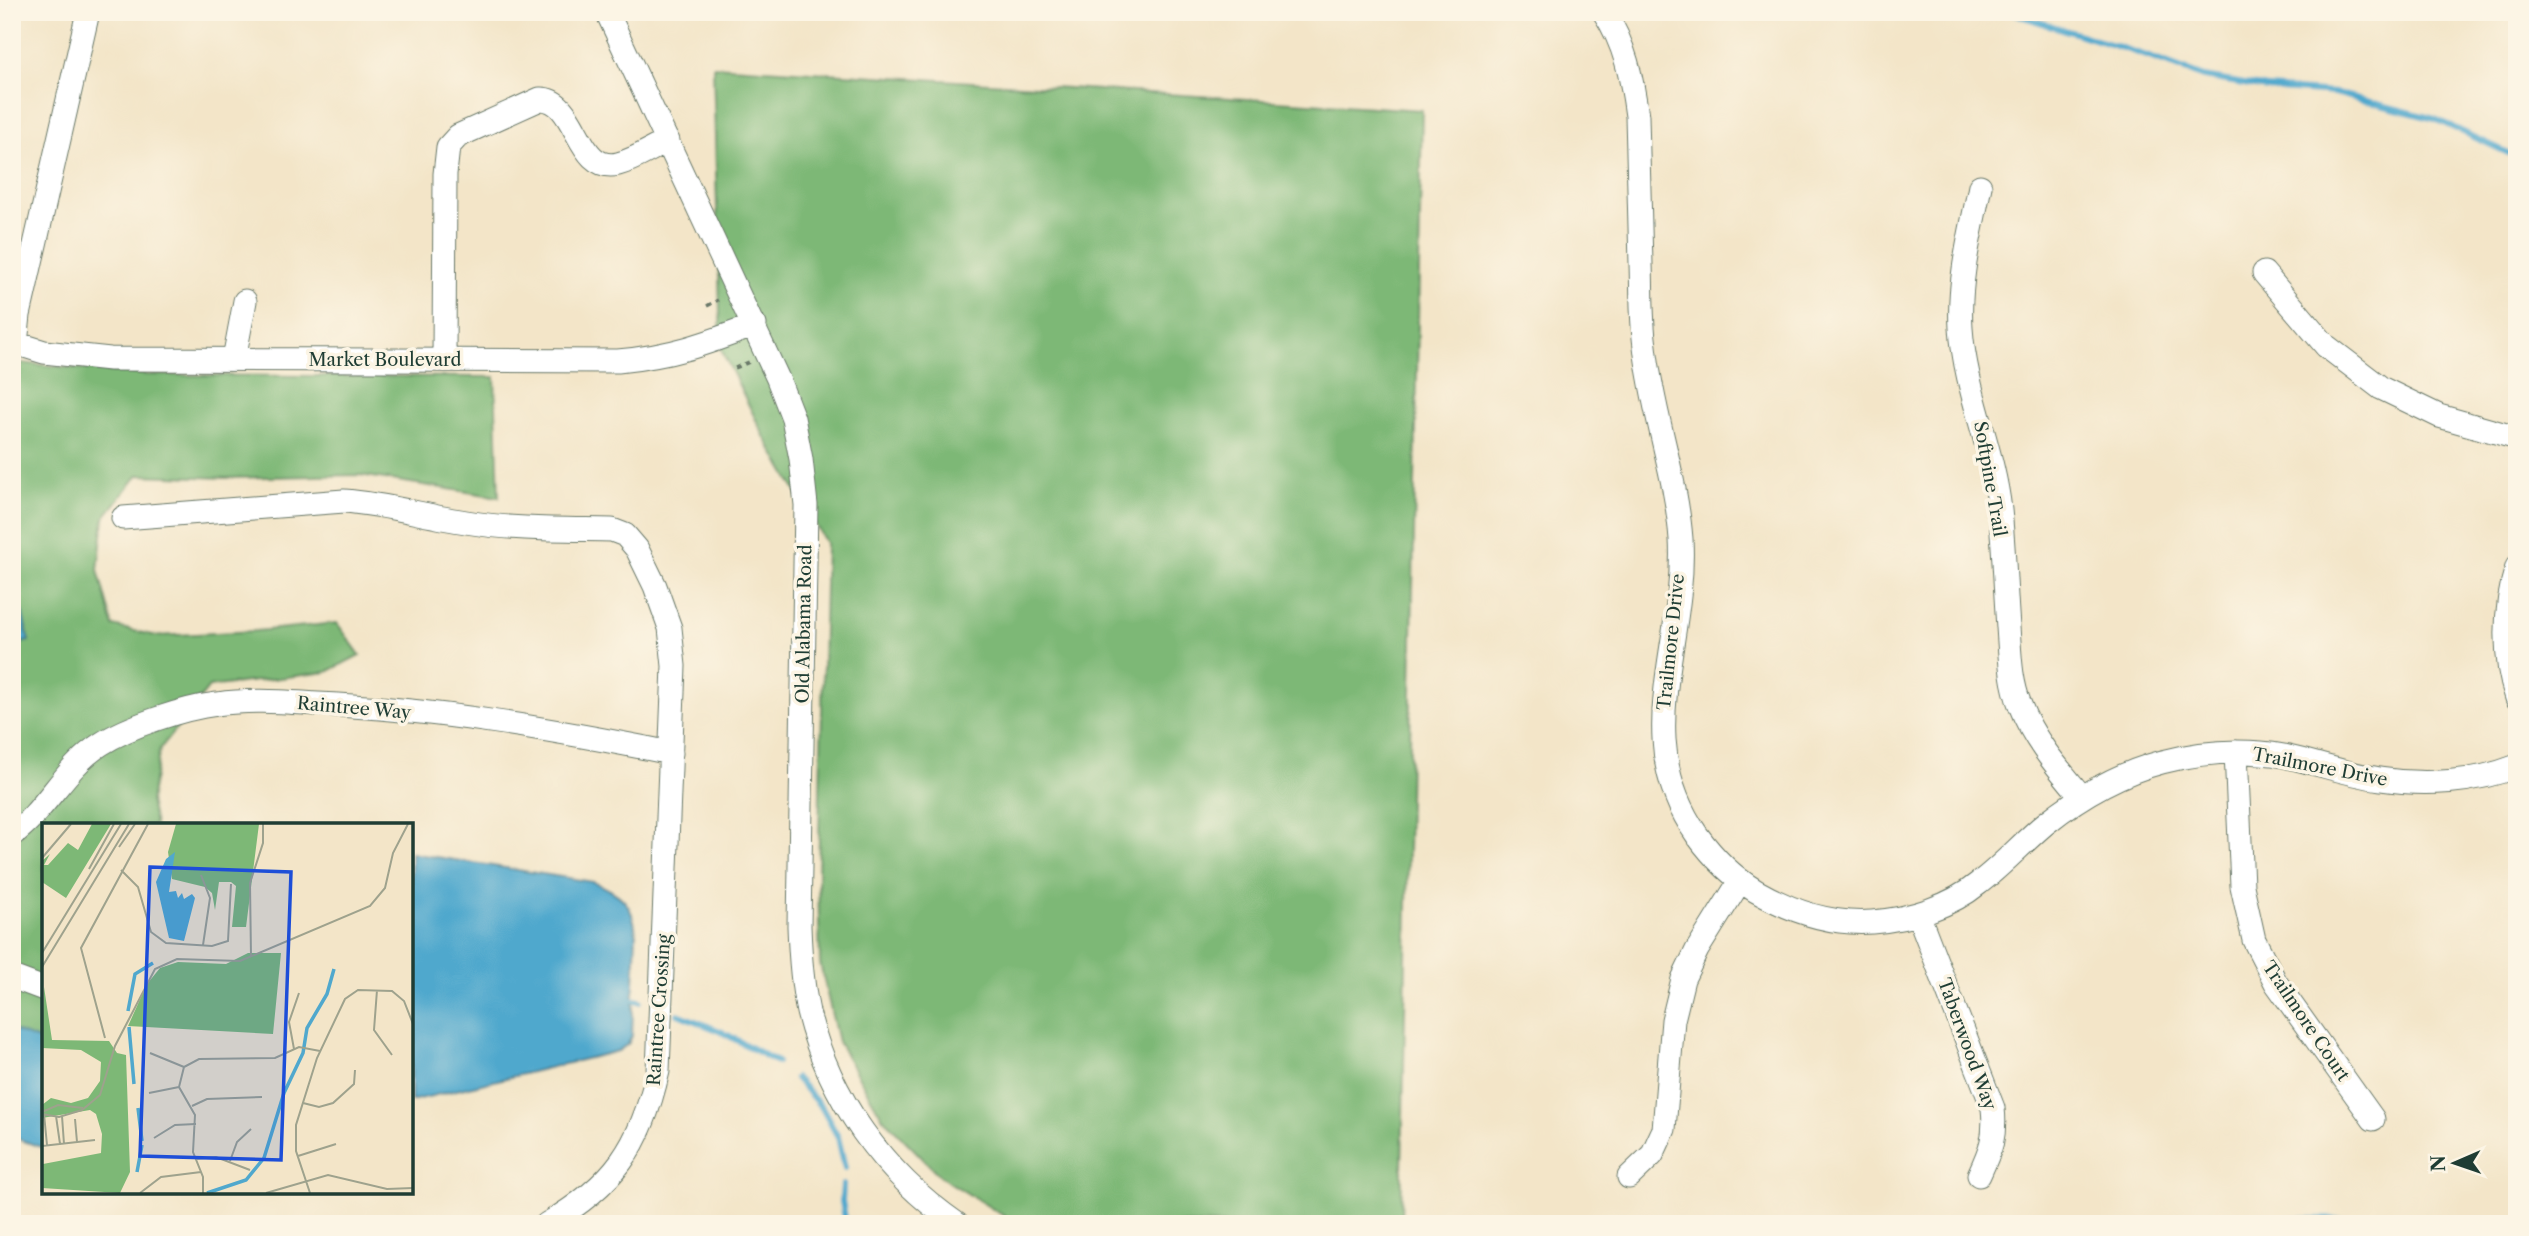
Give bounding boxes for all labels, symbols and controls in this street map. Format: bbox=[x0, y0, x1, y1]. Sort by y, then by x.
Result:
street label: Market Boulevard bbox=[309, 349, 461, 371]
street label: Softpine Trail bbox=[1969, 420, 2011, 538]
street label: Old Alabama Road bbox=[792, 544, 816, 704]
street label: Trailmore Drive bbox=[1653, 573, 1689, 711]
street label: Raintree Way bbox=[296, 692, 413, 724]
street label: Trailmore Drive bbox=[2251, 743, 2389, 791]
inset map bbox=[42, 823, 413, 1194]
street label: Raintree Crossing bbox=[643, 933, 675, 1087]
street label: Trailmore Court bbox=[2258, 957, 2355, 1086]
street label: Taberwood Way bbox=[1933, 975, 2001, 1114]
north arrow bbox=[2420, 1128, 2490, 1198]
text: N bbox=[2427, 1155, 2450, 1172]

